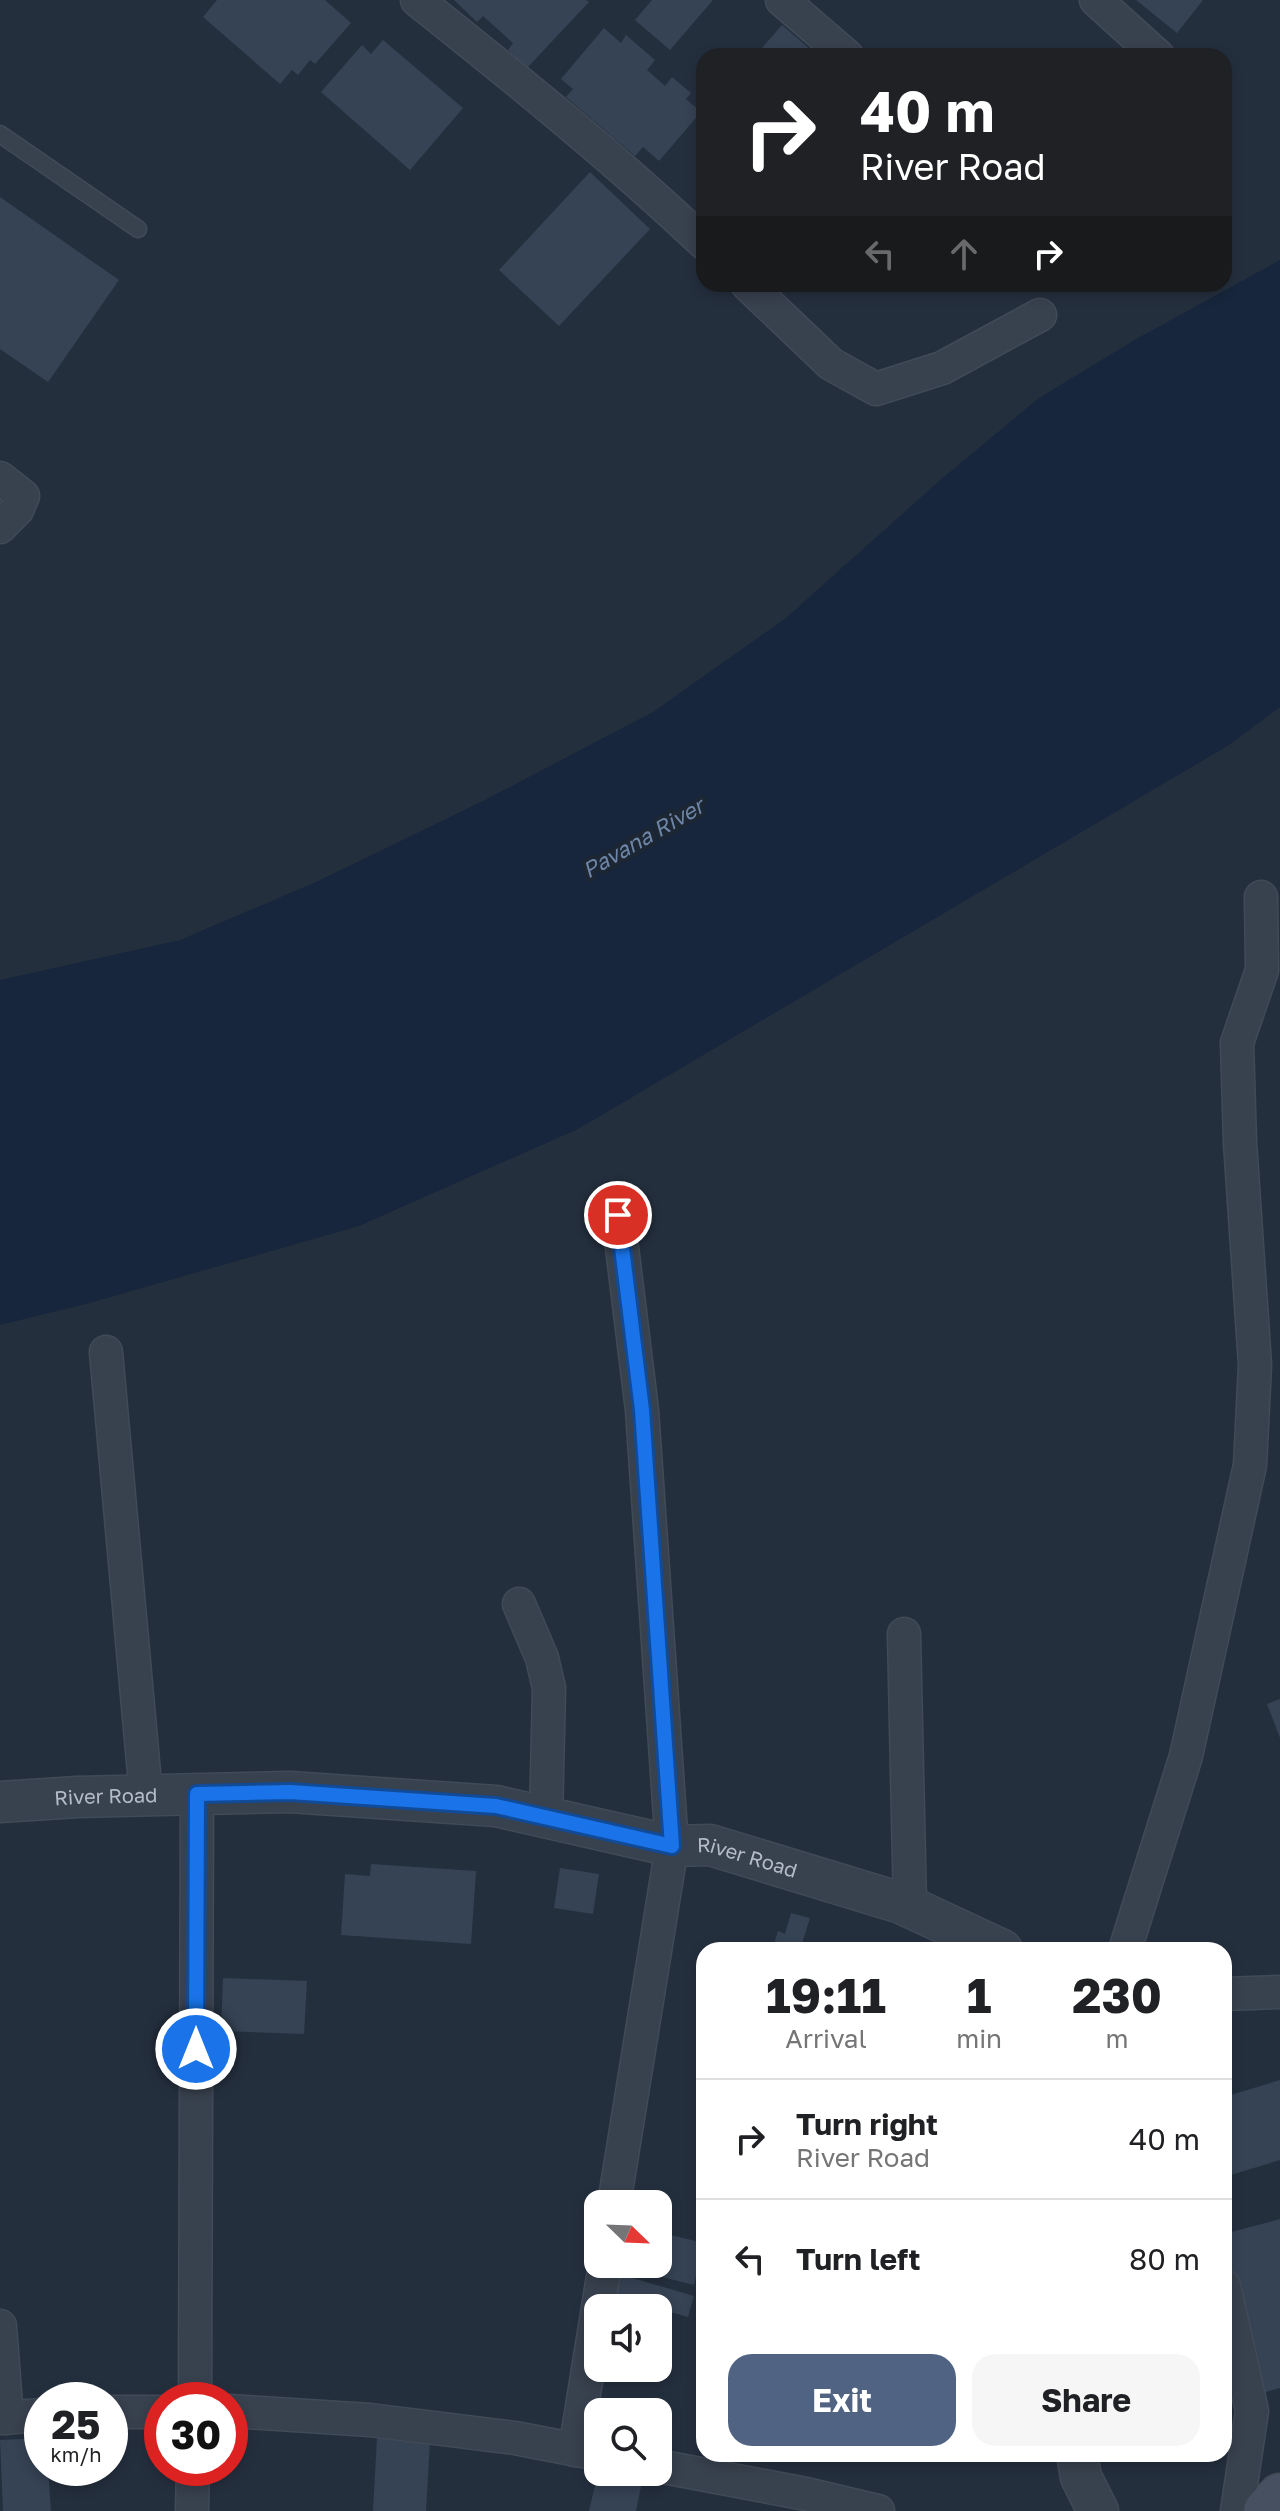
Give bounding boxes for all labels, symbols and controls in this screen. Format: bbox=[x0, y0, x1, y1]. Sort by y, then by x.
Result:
text: 40 m bbox=[860, 77, 994, 144]
icon: right bbox=[728, 80, 832, 184]
text: River Road bbox=[860, 145, 1046, 188]
icon: left bbox=[858, 232, 902, 276]
icon: ahead bbox=[942, 232, 986, 276]
icon: right bbox=[1026, 232, 1070, 276]
water label: Pavana River bbox=[577, 790, 711, 883]
pin bbox=[584, 1181, 652, 1249]
icon: arrive bbox=[596, 1193, 640, 1237]
street label: River Road bbox=[53, 1782, 158, 1809]
street label: River Road bbox=[697, 1832, 800, 1882]
text: 19:11 bbox=[766, 1966, 886, 2024]
text: 1 bbox=[967, 1966, 991, 2024]
text: 230 bbox=[1072, 1966, 1162, 2024]
position arrow bbox=[154, 2007, 238, 2091]
text: Arrival bbox=[785, 2023, 867, 2054]
text: min bbox=[956, 2023, 1002, 2054]
text: m bbox=[1106, 2023, 1129, 2054]
text: Turn right bbox=[796, 2106, 938, 2142]
icon: right bbox=[728, 2117, 772, 2161]
text: 40 m bbox=[1129, 2121, 1200, 2157]
text: River Road bbox=[796, 2142, 930, 2173]
north arrow bbox=[584, 2190, 672, 2278]
map controls bbox=[584, 2190, 672, 2486]
icon: left bbox=[728, 2237, 772, 2281]
text: Turn left bbox=[796, 2241, 921, 2277]
text: 80 m bbox=[1129, 2241, 1200, 2277]
button: sound bbox=[584, 2294, 672, 2382]
button: Exit bbox=[728, 2354, 956, 2446]
button: Share bbox=[972, 2354, 1200, 2446]
speed limit sign: 30 bbox=[144, 2382, 248, 2486]
button: search bbox=[584, 2398, 672, 2486]
text: 25 bbox=[52, 2400, 100, 2448]
text: km/h bbox=[51, 2442, 101, 2466]

